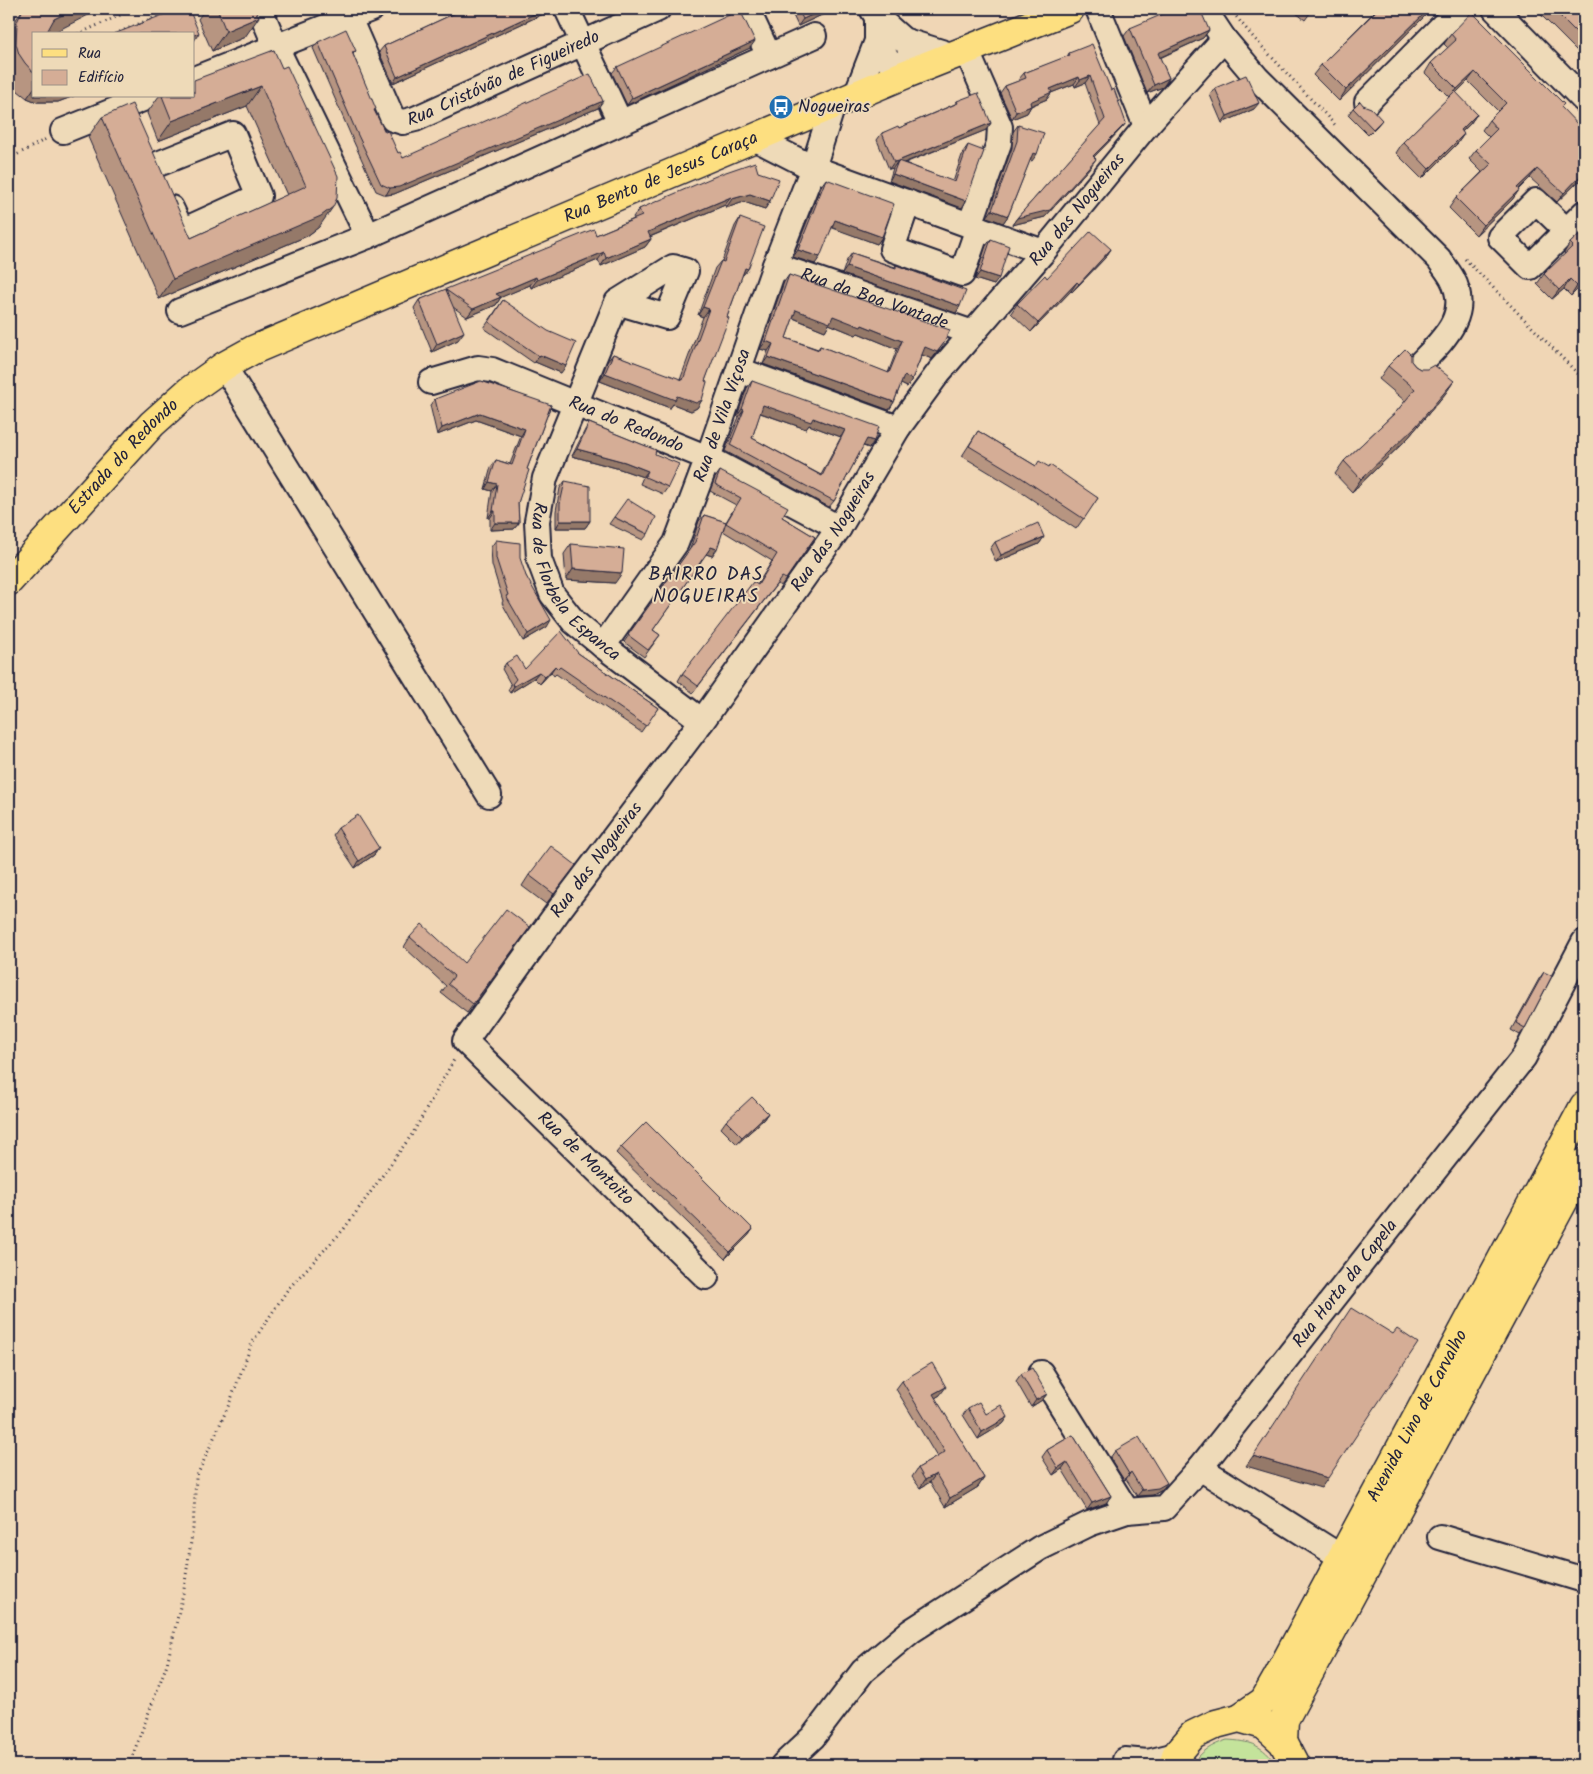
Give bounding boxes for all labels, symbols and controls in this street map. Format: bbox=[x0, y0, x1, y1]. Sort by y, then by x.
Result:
street label: Rua Cristóvão de Figueiredo bbox=[404, 23, 605, 135]
legend bbox=[32, 32, 195, 98]
text: Rua bbox=[78, 42, 101, 66]
text: Edifício bbox=[78, 66, 124, 90]
place label: Nogueiras bbox=[798, 93, 870, 122]
bus stop icon: Nogueiras bbox=[768, 94, 794, 120]
street label: Rua Bento de Jesus Caraça bbox=[559, 124, 763, 232]
street label: Rua das Nogueiras bbox=[1022, 146, 1133, 273]
street label: Rua da Boa Vontade bbox=[796, 260, 952, 338]
street label: Rua de Vila Viçosa bbox=[686, 345, 759, 486]
street label: Rua do Redondo bbox=[564, 388, 688, 461]
street label: Estrada do Redondo bbox=[61, 392, 186, 522]
street label: Rua das Nogueiras bbox=[783, 466, 884, 598]
street label: Rua de Florbela Espanca bbox=[523, 500, 627, 669]
district label: BAIRRO DAS NOGUEIRAS bbox=[649, 560, 763, 612]
street label: Rua das Nogueiras bbox=[543, 796, 650, 924]
street label: Rua de Montoito bbox=[530, 1105, 640, 1213]
street label: Rua Horta da Capela bbox=[1285, 1213, 1405, 1354]
street label: Avenida Lino de Carvalho bbox=[1359, 1324, 1476, 1508]

